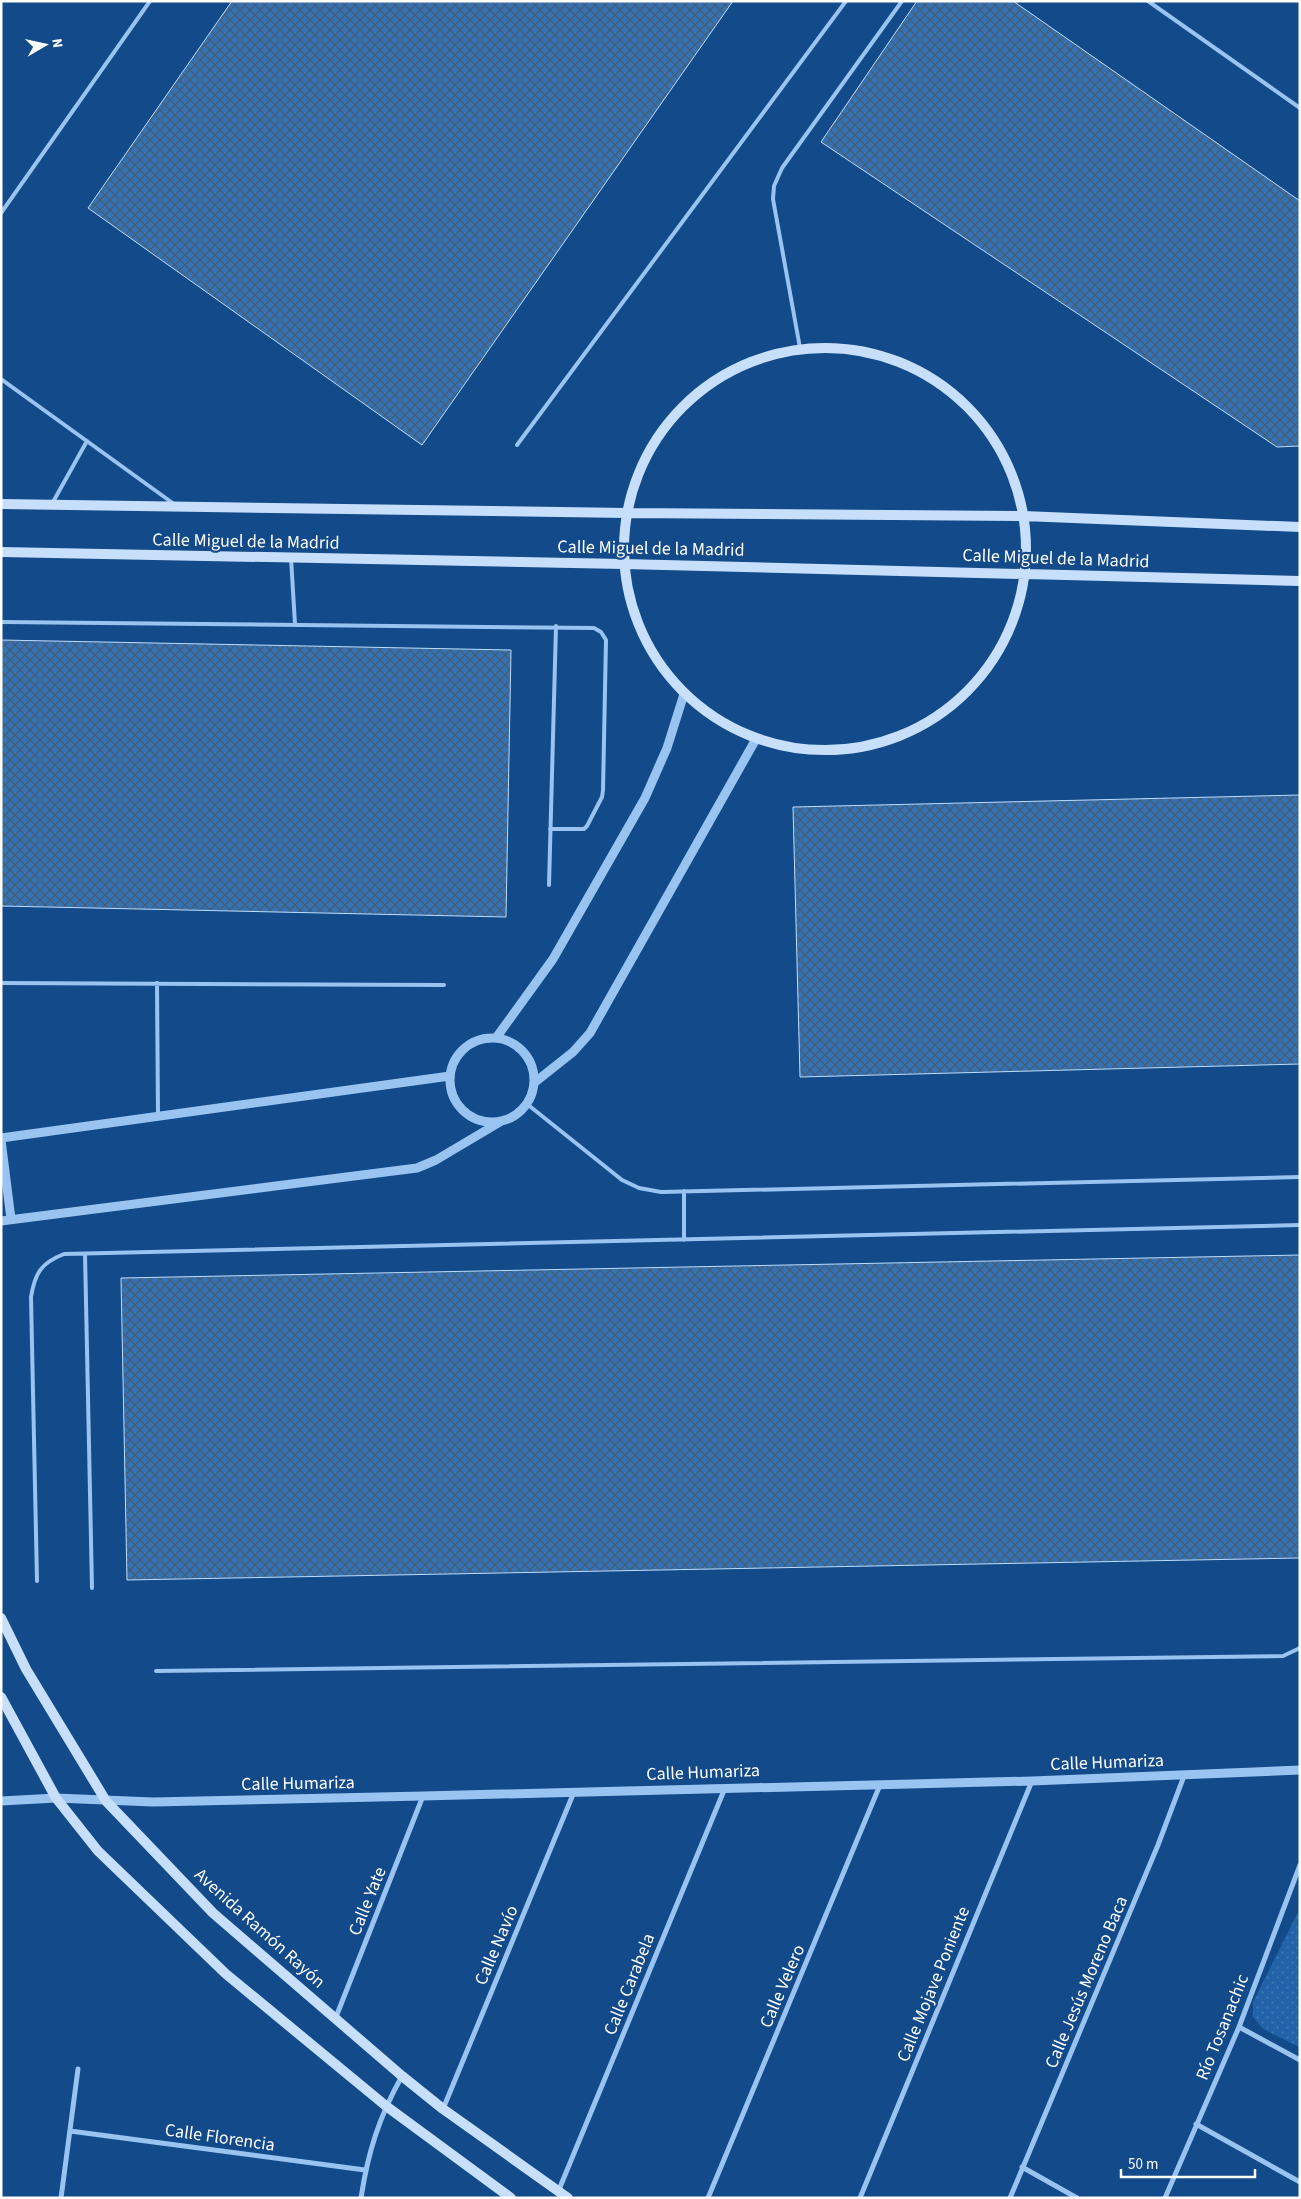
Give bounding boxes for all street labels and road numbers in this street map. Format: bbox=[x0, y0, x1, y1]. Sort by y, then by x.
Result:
street label: Calle Miguel de la Madrid bbox=[152, 527, 340, 556]
street label: Calle Miguel de la Madrid bbox=[557, 534, 745, 563]
street label: Calle Miguel de la Madrid bbox=[962, 543, 1150, 574]
street label: Calle Humariza bbox=[1050, 1748, 1164, 1777]
street label: Calle Humariza bbox=[646, 1758, 760, 1787]
street label: Calle Humariza bbox=[241, 1770, 355, 1797]
street label: Avenida Ramón Rayón bbox=[189, 1863, 331, 1994]
street label: Calle Yate bbox=[342, 1863, 393, 1939]
street label: Calle Jesús Moreno Baca bbox=[1039, 1892, 1134, 2072]
street label: Calle Navío bbox=[468, 1901, 524, 1989]
street label: Calle Mojave Poniente bbox=[891, 1903, 976, 2066]
street label: Calle Carabela bbox=[598, 1930, 661, 2039]
street label: Calle Velero bbox=[754, 1941, 811, 2032]
street label: Río Tosanachic bbox=[1190, 1970, 1255, 2084]
street label: Calle Florencia bbox=[163, 2117, 277, 2158]

